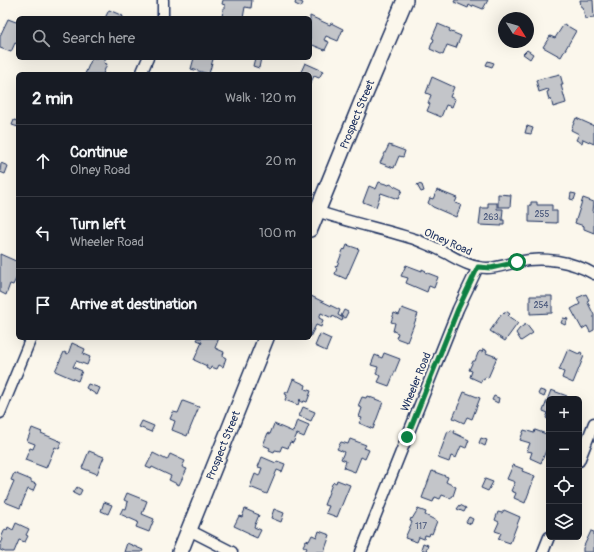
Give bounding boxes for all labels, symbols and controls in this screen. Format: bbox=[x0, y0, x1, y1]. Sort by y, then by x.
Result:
north arrow bbox=[498, 12, 534, 48]
search box bbox=[16, 16, 312, 60]
icon: search bbox=[30, 27, 52, 49]
text: Search here bbox=[62, 29, 135, 48]
street label: Prospect Street bbox=[337, 77, 377, 151]
text: 2 min bbox=[32, 88, 73, 109]
text: Walk · 120 m bbox=[225, 90, 296, 106]
text: Continue bbox=[70, 143, 128, 162]
icon: ahead bbox=[32, 150, 54, 172]
text: 20 m bbox=[265, 153, 296, 169]
text: Olney Road bbox=[70, 162, 130, 178]
house number: 255 bbox=[535, 209, 550, 220]
house number: 263 bbox=[483, 212, 499, 223]
text: Turn left bbox=[70, 215, 126, 234]
icon: left bbox=[32, 222, 54, 244]
text: 100 m bbox=[259, 225, 296, 241]
street label: Olney Road bbox=[422, 226, 474, 258]
text: Wheeler Road bbox=[70, 234, 144, 250]
route start bbox=[508, 253, 526, 271]
icon: arrive bbox=[32, 294, 54, 316]
text: Arrive at destination bbox=[70, 295, 197, 314]
house number: 254 bbox=[533, 300, 549, 311]
street label: Wheeler Road bbox=[398, 351, 434, 413]
map controls bbox=[546, 396, 582, 540]
button: + bbox=[546, 396, 582, 432]
street label: Prospect Street bbox=[203, 408, 243, 482]
route end bbox=[398, 428, 416, 446]
button: − bbox=[546, 432, 582, 468]
button: locate bbox=[546, 468, 582, 504]
button: layers bbox=[546, 504, 582, 540]
house number: 117 bbox=[415, 521, 427, 532]

